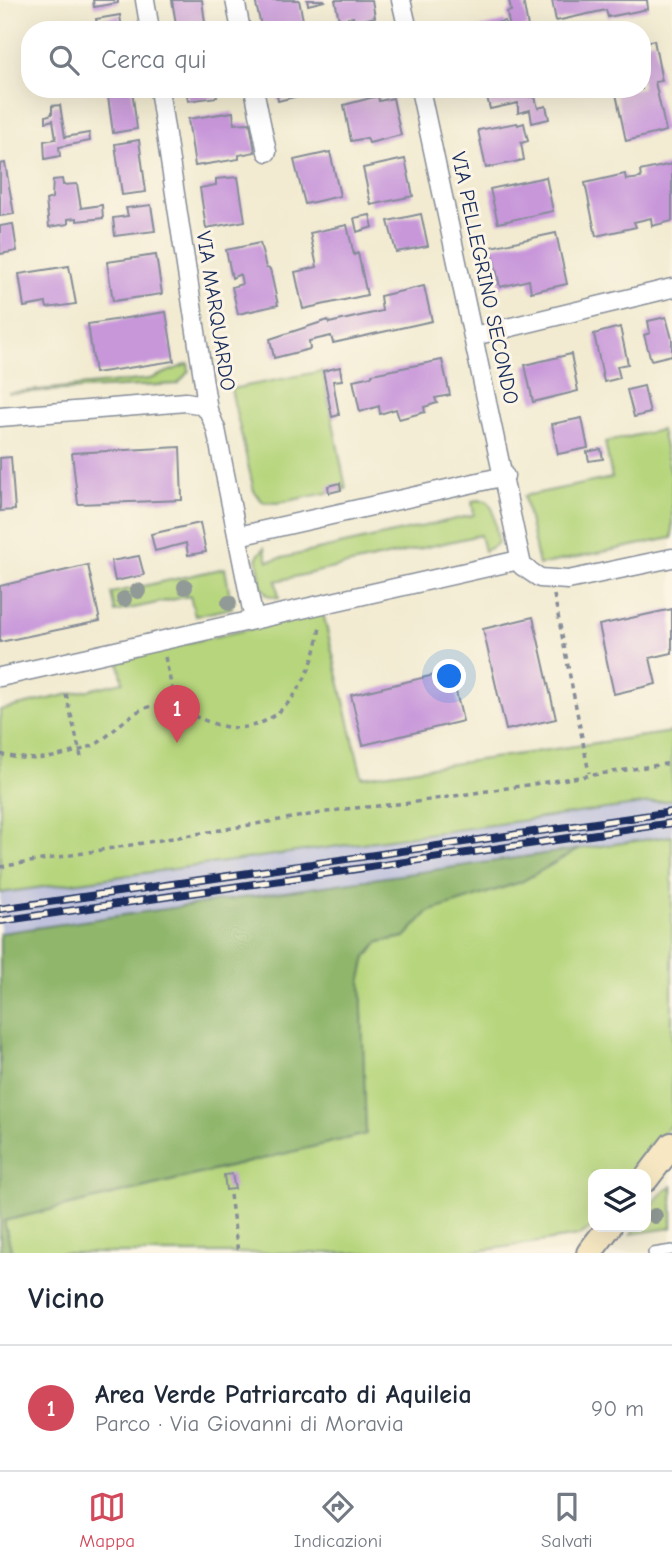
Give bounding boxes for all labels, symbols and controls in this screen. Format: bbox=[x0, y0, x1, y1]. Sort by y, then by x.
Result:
search box bbox=[21, 21, 651, 98]
icon: search bbox=[45, 41, 83, 79]
text: Cerca qui bbox=[101, 45, 207, 75]
street label: VIA PELLEGRINO SECONDO bbox=[446, 149, 524, 407]
street label: VIA MARQUARDO bbox=[192, 229, 240, 393]
your location bbox=[432, 659, 466, 693]
pin: 1 bbox=[154, 685, 200, 743]
map controls bbox=[588, 1169, 651, 1232]
button: layers bbox=[588, 1169, 651, 1232]
text: Vicino bbox=[28, 1281, 105, 1316]
text: Area Verde Patriarcato di Aquileia bbox=[95, 1380, 472, 1410]
text: 1 bbox=[46, 1395, 56, 1422]
text: 90 m bbox=[591, 1395, 644, 1422]
text: Parco · Via Giovanni di Moravia bbox=[95, 1410, 404, 1437]
tab: Mappa bbox=[79, 1488, 135, 1552]
tab: Indicazioni bbox=[294, 1488, 382, 1552]
tab: Salvati bbox=[541, 1488, 593, 1552]

